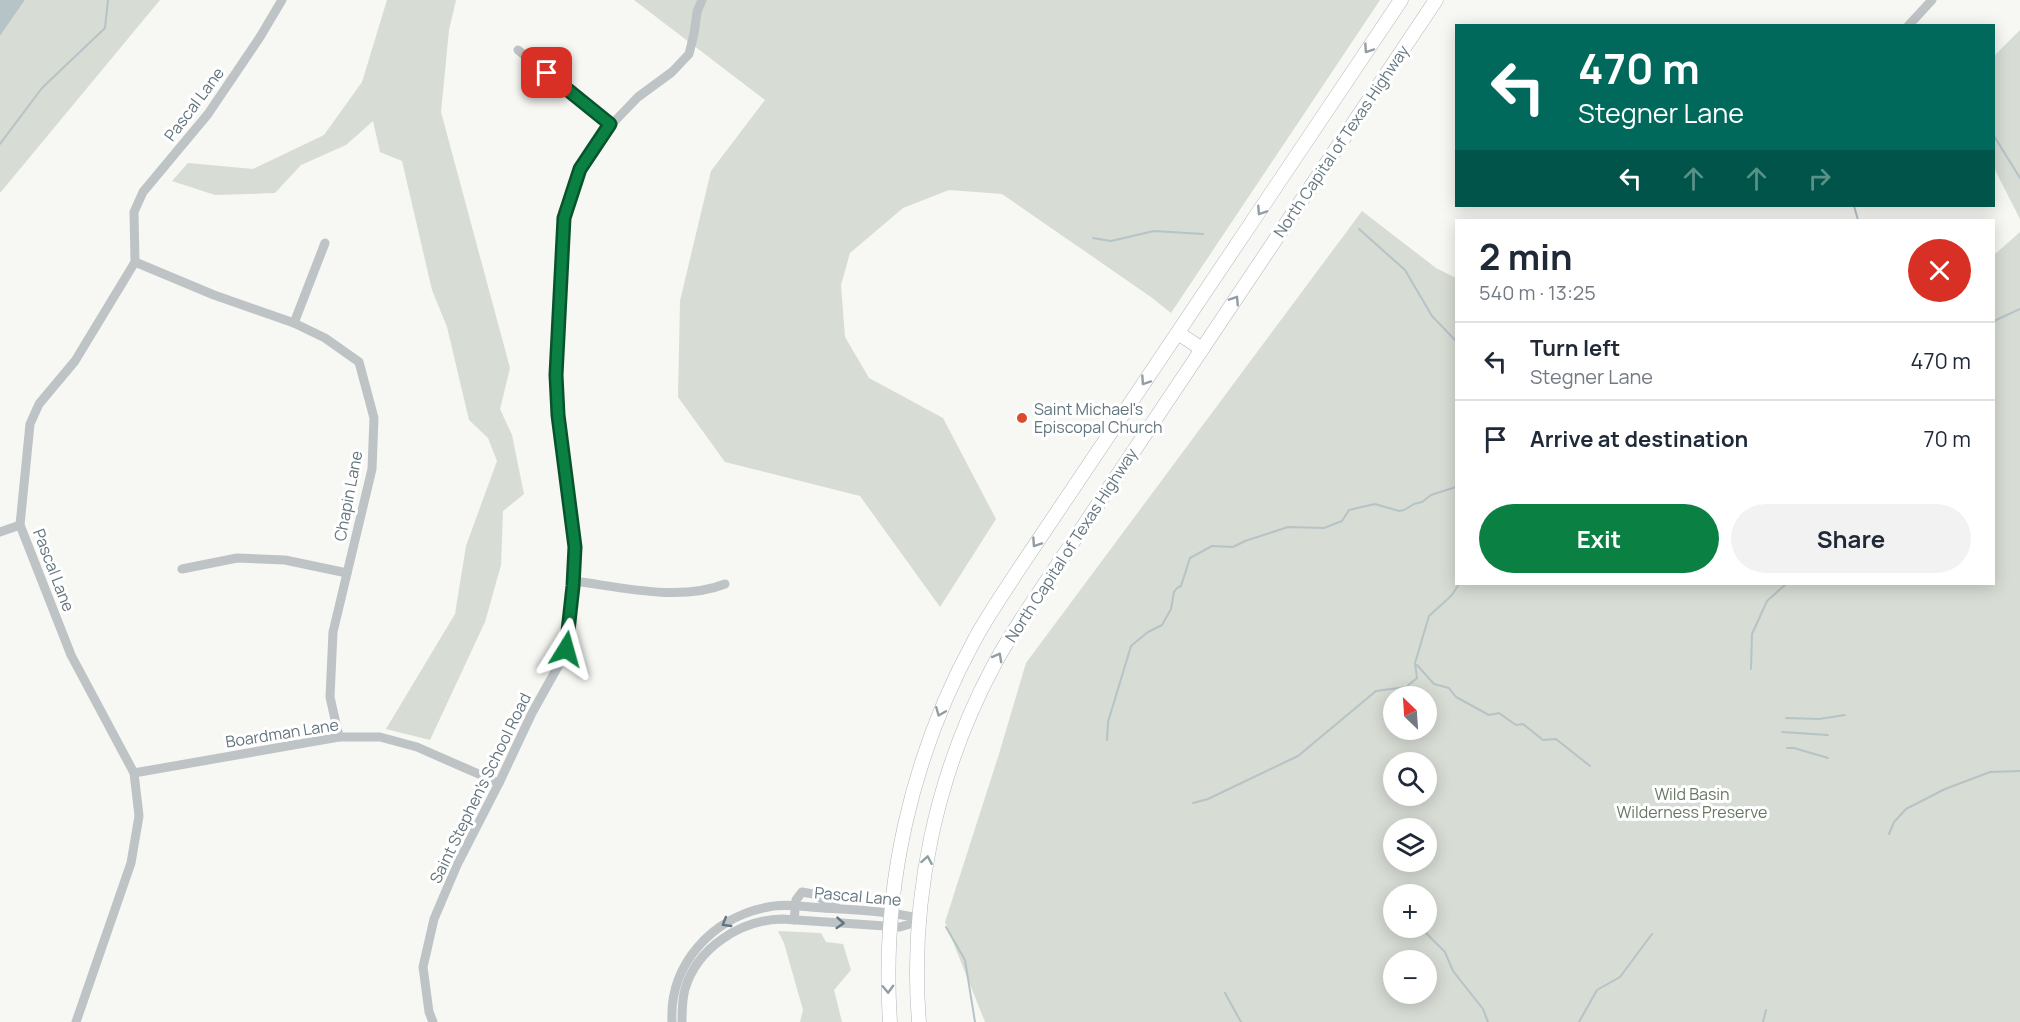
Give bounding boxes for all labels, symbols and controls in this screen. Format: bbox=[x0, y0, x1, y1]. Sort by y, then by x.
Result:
text: 470 m bbox=[1578, 39, 1700, 97]
street label: North Capital of Texas Highway bbox=[1268, 40, 1414, 242]
one-way arrow bbox=[1365, 42, 1376, 53]
pin bbox=[521, 47, 572, 98]
icon: left bbox=[1479, 48, 1557, 126]
icon: arrive bbox=[530, 56, 563, 89]
street label: Pascal Lane bbox=[159, 63, 229, 145]
text: Stegner Lane bbox=[1578, 94, 1744, 131]
icon: left bbox=[1614, 162, 1647, 195]
icon: ahead bbox=[1677, 162, 1710, 195]
icon: ahead bbox=[1740, 162, 1773, 195]
icon: right bbox=[1803, 162, 1836, 195]
one-way arrow bbox=[1257, 204, 1268, 215]
text: 2 min bbox=[1479, 232, 1573, 281]
button: close bbox=[1908, 239, 1971, 302]
text: 540 m · 13:25 bbox=[1479, 279, 1596, 306]
one-way arrow bbox=[1227, 296, 1239, 306]
text: Turn left bbox=[1530, 333, 1620, 363]
icon: left bbox=[1479, 345, 1512, 378]
text: 470 m bbox=[1911, 346, 1971, 376]
text: Stegner Lane bbox=[1530, 363, 1653, 390]
one-way arrow bbox=[1141, 375, 1152, 386]
place label: Saint Michael's Episcopal Church bbox=[1034, 398, 1163, 438]
marker: Saint Michael's Episcopal Church bbox=[1015, 411, 1029, 425]
icon: arrive bbox=[1479, 423, 1512, 456]
text: Arrive at destination bbox=[1530, 424, 1748, 454]
text: 70 m bbox=[1923, 424, 1971, 454]
street label: North Capital of Texas Highway bbox=[1000, 443, 1143, 646]
street label: Chapin Lane bbox=[328, 449, 368, 543]
button: Exit bbox=[1479, 504, 1719, 573]
button: Share bbox=[1731, 504, 1971, 573]
street label: Pascal Lane bbox=[28, 525, 80, 615]
one-way arrow bbox=[1032, 536, 1043, 547]
position arrow bbox=[534, 617, 598, 681]
one-way arrow bbox=[991, 653, 1002, 663]
north arrow bbox=[1383, 686, 1437, 740]
map controls bbox=[1383, 686, 1437, 1004]
street label: Saint Stephen's School Road bbox=[424, 689, 536, 887]
one-way arrow bbox=[935, 706, 947, 717]
street label: Boardman Lane bbox=[224, 713, 340, 753]
button: search bbox=[1383, 752, 1437, 806]
park label: Wild Basin Wilderness Preserve bbox=[1617, 783, 1767, 823]
button: layers bbox=[1383, 818, 1437, 872]
one-way arrow bbox=[920, 855, 933, 865]
street label: Pascal Lane bbox=[814, 881, 902, 911]
button: + bbox=[1383, 884, 1437, 938]
one-way arrow bbox=[722, 916, 732, 927]
one-way arrow bbox=[836, 916, 845, 929]
button: − bbox=[1383, 950, 1437, 1004]
one-way arrow bbox=[882, 984, 895, 993]

